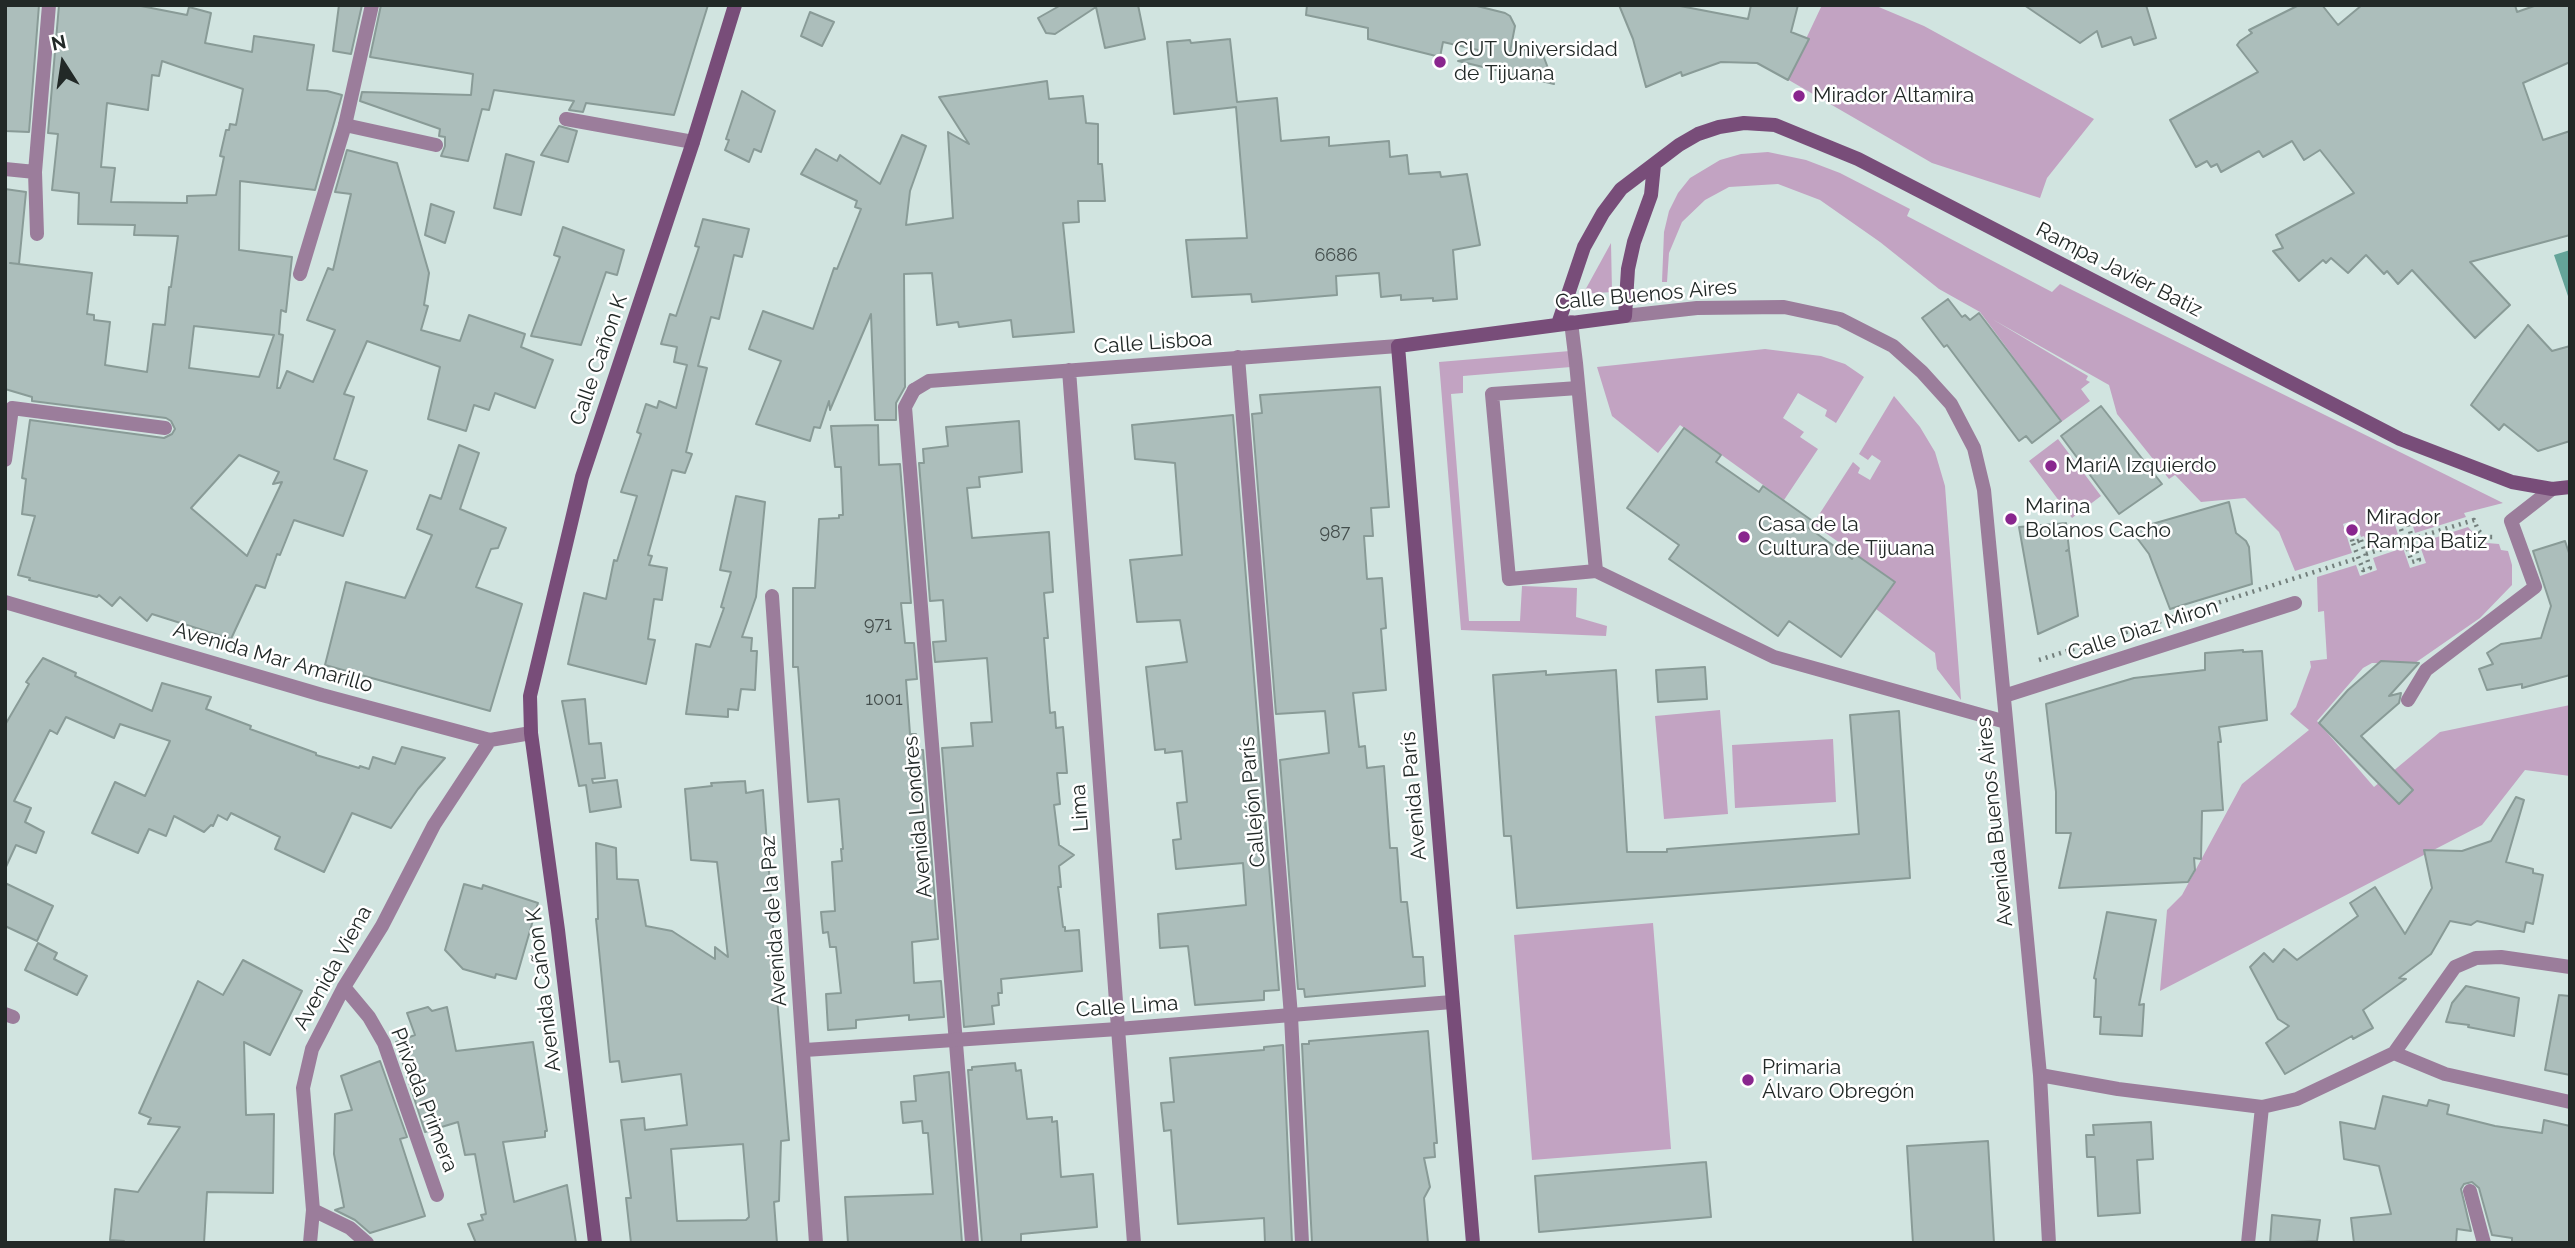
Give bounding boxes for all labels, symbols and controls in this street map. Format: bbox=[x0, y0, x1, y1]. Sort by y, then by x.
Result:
north arrow bbox=[28, 28, 98, 98]
text: N bbox=[49, 30, 68, 55]
place label: CUT Universidad de Tijuana bbox=[1454, 37, 1618, 87]
marker: CUT Universidad de Tijuana bbox=[1432, 54, 1448, 70]
place label: Mirador Altamira bbox=[1813, 83, 1974, 109]
marker: Mirador Altamira bbox=[1791, 88, 1807, 104]
street label: Rampa Javier Batiz bbox=[2032, 217, 2206, 323]
house number: 6686 bbox=[1314, 245, 1358, 267]
street label: Calle Buenos Aires bbox=[1554, 275, 1738, 315]
street label: Calle Cañon K bbox=[565, 291, 633, 429]
street label: Calle Lisboa bbox=[1093, 326, 1213, 360]
place label: MariA Izquierdo bbox=[2065, 453, 2217, 479]
marker: MariA Izquierdo bbox=[2043, 458, 2059, 474]
place label: Marina Bolanos Cacho bbox=[2025, 494, 2171, 544]
place label: Mirador Rampa Batiz bbox=[2366, 505, 2487, 555]
marker: Marina Bolanos Cacho bbox=[2003, 511, 2019, 527]
place label: Casa de la Cultura de Tijuana bbox=[1758, 512, 1935, 562]
house number: 987 bbox=[1320, 522, 1350, 544]
marker: Mirador Rampa Batiz bbox=[2344, 522, 2360, 538]
marker: Casa de la Cultura de Tijuana bbox=[1736, 529, 1752, 545]
street label: Calle Diaz Miron bbox=[2065, 594, 2221, 666]
house number: 971 bbox=[864, 614, 892, 636]
street label: Avenida Mar Amarillo bbox=[170, 617, 376, 699]
house number: 1001 bbox=[865, 689, 903, 711]
street label: Avenida Buenos Aires bbox=[1971, 716, 2019, 928]
street label: Avenida París bbox=[1396, 730, 1432, 862]
street label: Avenida Londres bbox=[898, 735, 938, 899]
street label: Callejón París bbox=[1235, 736, 1271, 868]
street label: Lima bbox=[1066, 783, 1094, 833]
street label: Avenida de la Paz bbox=[755, 835, 793, 1007]
street label: Avenida Viena bbox=[288, 901, 378, 1035]
street label: Avenida Cañon K bbox=[521, 907, 567, 1073]
street label: Calle Lima bbox=[1075, 991, 1179, 1023]
street label: Privada Primera bbox=[385, 1024, 463, 1176]
place label: Primaria Álvaro Obregón bbox=[1762, 1055, 1915, 1105]
marker: Primaria Álvaro Obregón bbox=[1740, 1072, 1756, 1088]

